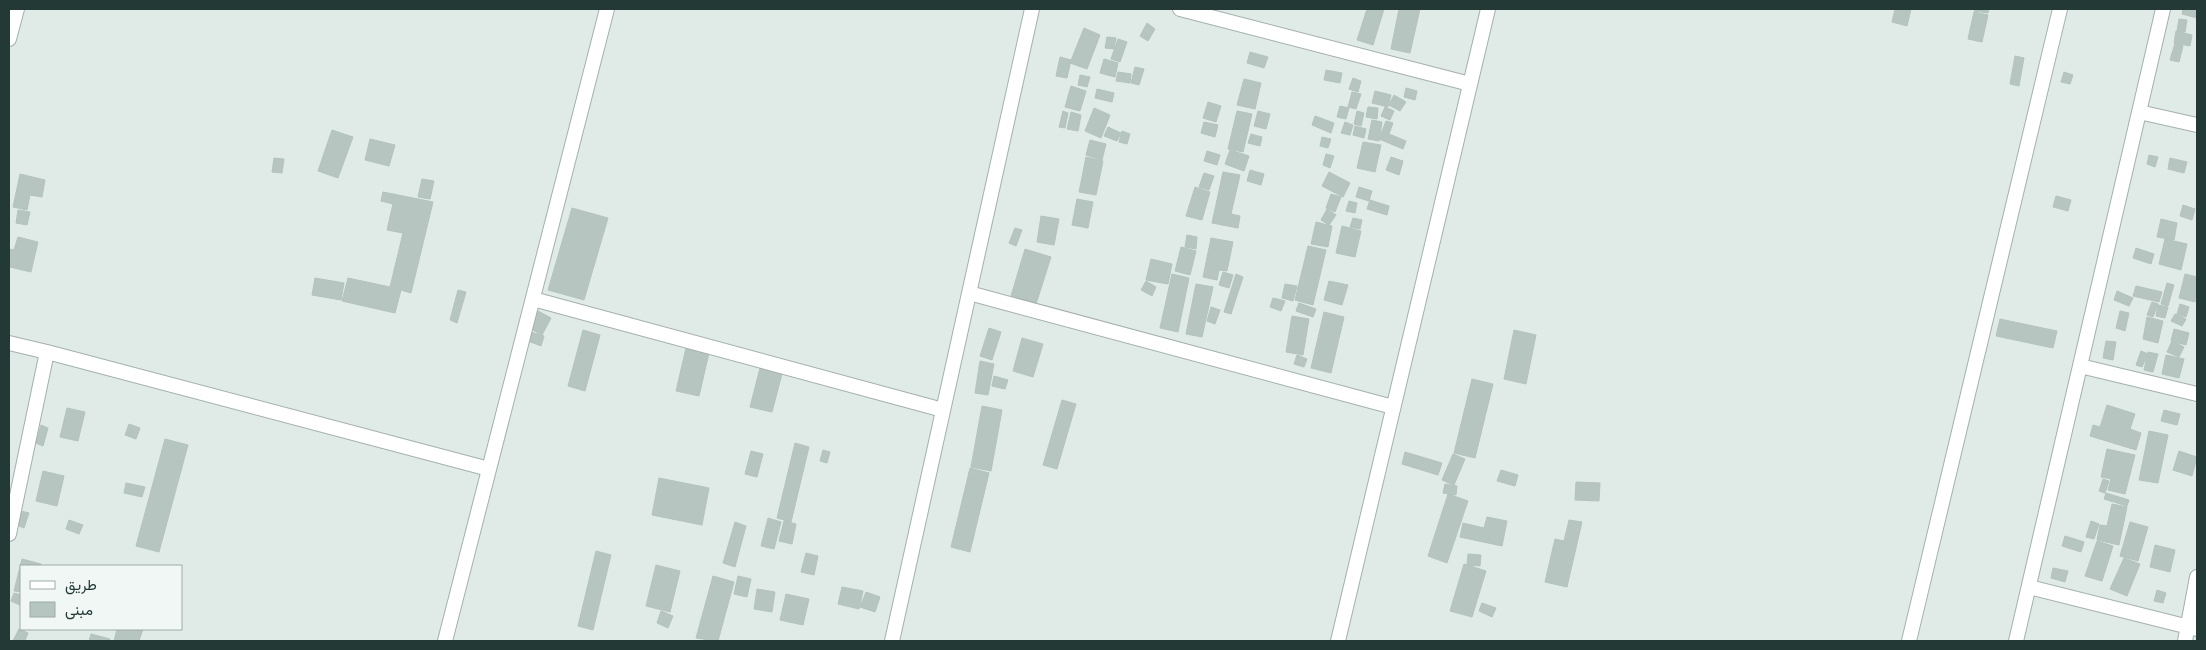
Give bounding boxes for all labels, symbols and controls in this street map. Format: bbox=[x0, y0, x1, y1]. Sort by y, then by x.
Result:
legend bbox=[20, 565, 182, 630]
text: طريق bbox=[65, 575, 97, 595]
text: مبنى bbox=[65, 600, 93, 620]

